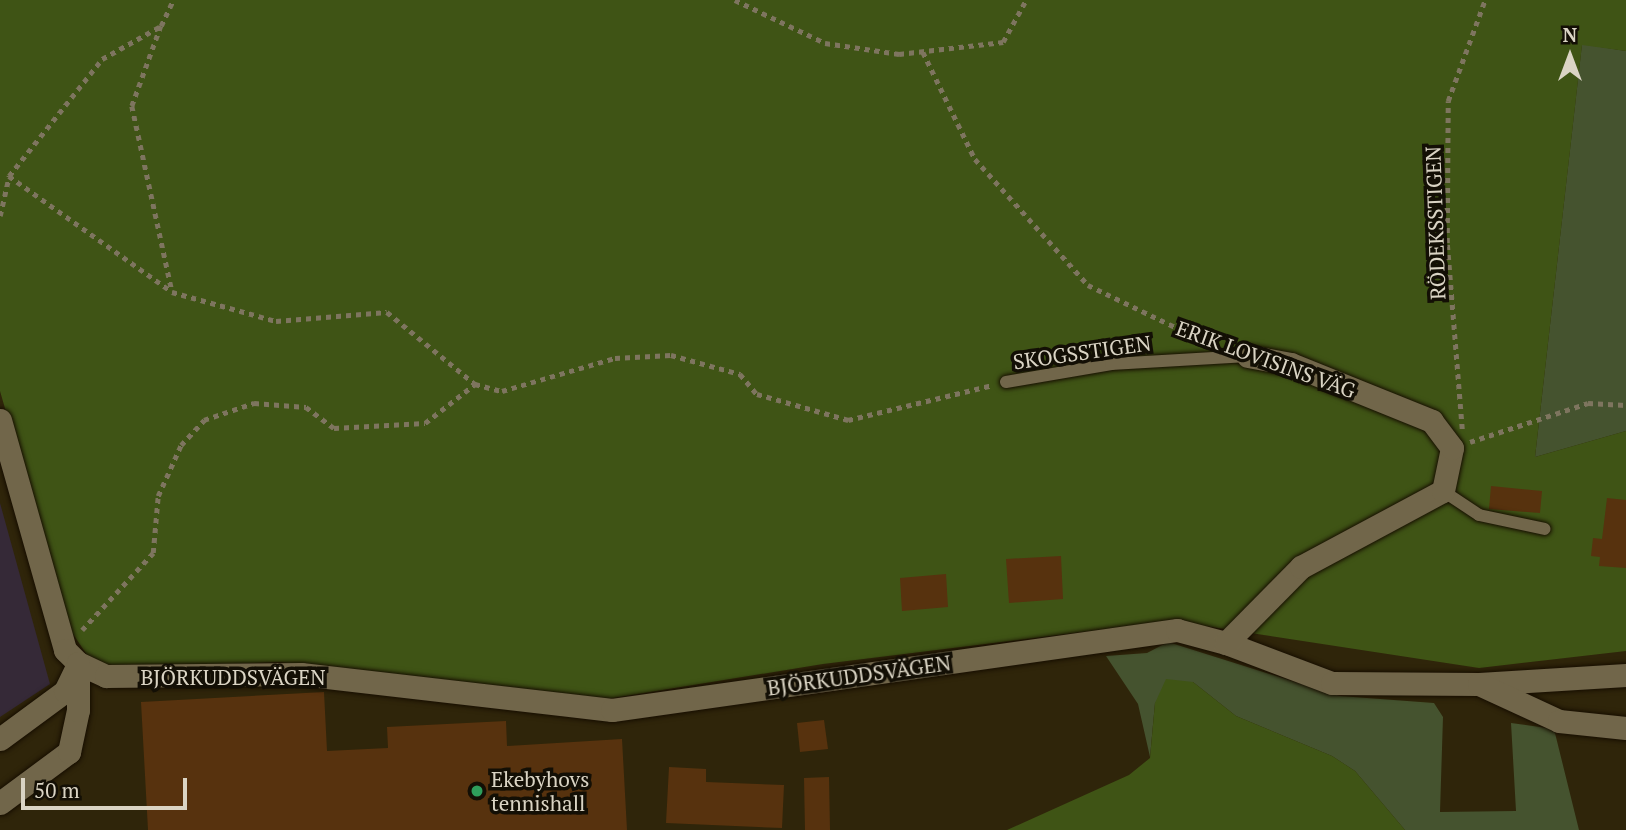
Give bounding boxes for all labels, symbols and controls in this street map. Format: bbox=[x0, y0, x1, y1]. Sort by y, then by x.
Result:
north arrow bbox=[1535, 21, 1605, 91]
text: N bbox=[1563, 22, 1577, 47]
street label: RÖDEKSSTIGEN bbox=[1420, 146, 1450, 300]
street label: ERIK LOVISINS VÄG bbox=[1173, 315, 1359, 403]
street label: SKOGSSTIGEN bbox=[1011, 330, 1153, 374]
street label: BJÖRKUDDSVÄGEN bbox=[766, 650, 952, 700]
street label: BJÖRKUDDSVÄGEN bbox=[140, 664, 326, 690]
scale bar bbox=[24, 764, 191, 808]
place label: Ekebyhovs tennishall bbox=[491, 766, 589, 816]
text: 50 m bbox=[34, 776, 80, 804]
marker: Ekebyhovs tennishall bbox=[469, 783, 485, 799]

